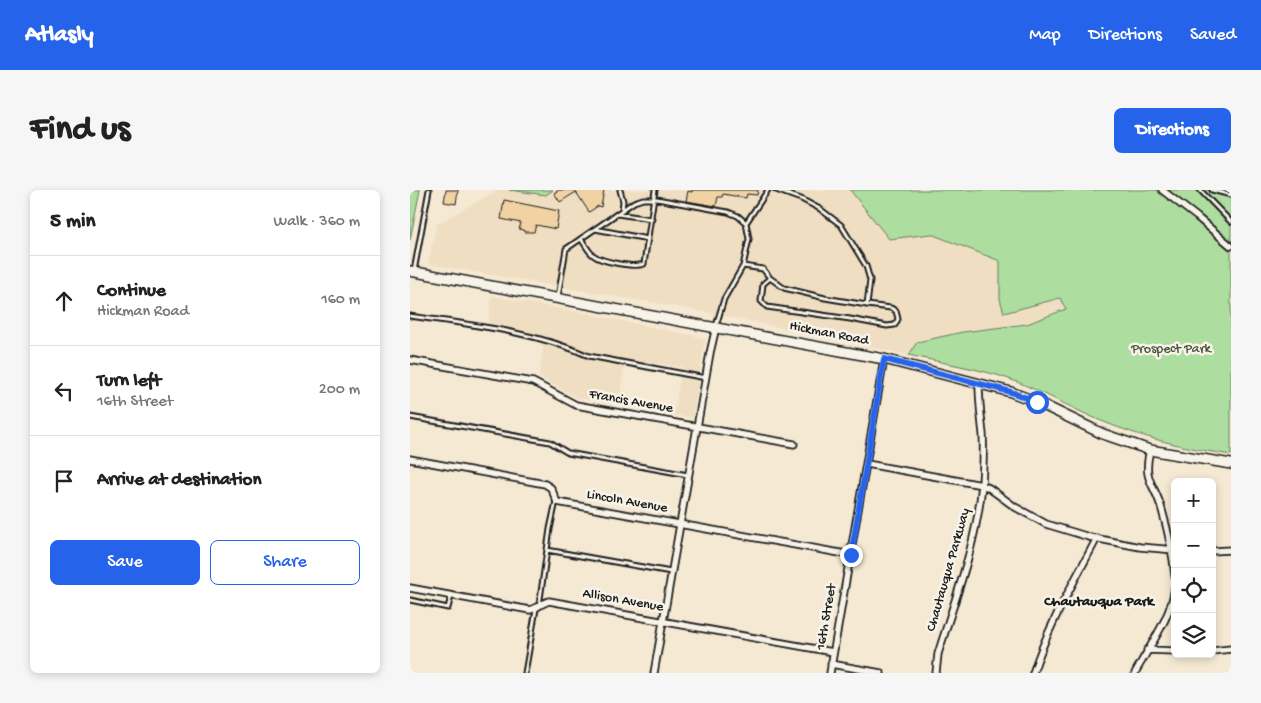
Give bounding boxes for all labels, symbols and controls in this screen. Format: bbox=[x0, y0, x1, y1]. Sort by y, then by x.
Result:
text: Atlasly bbox=[25, 21, 94, 50]
text: Map bbox=[1029, 25, 1061, 46]
text: Directions bbox=[1089, 25, 1162, 46]
text: Saved bbox=[1190, 25, 1236, 46]
button: Directions bbox=[1114, 108, 1231, 153]
text: Find us bbox=[30, 110, 130, 151]
text: 5 min bbox=[50, 210, 95, 235]
text: Walk · 360 m bbox=[274, 213, 360, 232]
text: Continue bbox=[97, 280, 166, 303]
icon: ahead bbox=[50, 287, 78, 315]
text: 160 m bbox=[321, 291, 360, 310]
text: Hickman Road bbox=[97, 303, 189, 322]
street label: Hickman Road bbox=[788, 318, 872, 350]
park label: Prospect Park bbox=[1130, 341, 1213, 358]
text: Turn left bbox=[97, 370, 161, 393]
icon: left bbox=[50, 377, 78, 405]
text: 200 m bbox=[319, 381, 360, 400]
street label: Francis Avenue bbox=[587, 386, 675, 418]
route start bbox=[1026, 391, 1049, 414]
text: 16th Street bbox=[97, 393, 173, 412]
icon: arrive bbox=[50, 467, 78, 495]
text: Arrive at destination bbox=[97, 469, 261, 492]
map controls bbox=[1171, 478, 1216, 658]
button: + bbox=[1171, 478, 1216, 523]
street label: Lincoln Avenue bbox=[585, 487, 670, 518]
street label: Chautauqua Parkway bbox=[923, 506, 975, 634]
button: − bbox=[1171, 523, 1216, 568]
button: Save bbox=[50, 540, 200, 585]
button: Share bbox=[210, 540, 360, 585]
route end bbox=[840, 544, 863, 567]
button: locate bbox=[1171, 568, 1216, 613]
street label: 16th Street bbox=[813, 581, 841, 652]
street label: Allison Avenue bbox=[581, 586, 666, 617]
district label: Chautauqua Park bbox=[1043, 593, 1156, 611]
button: layers bbox=[1171, 613, 1216, 658]

